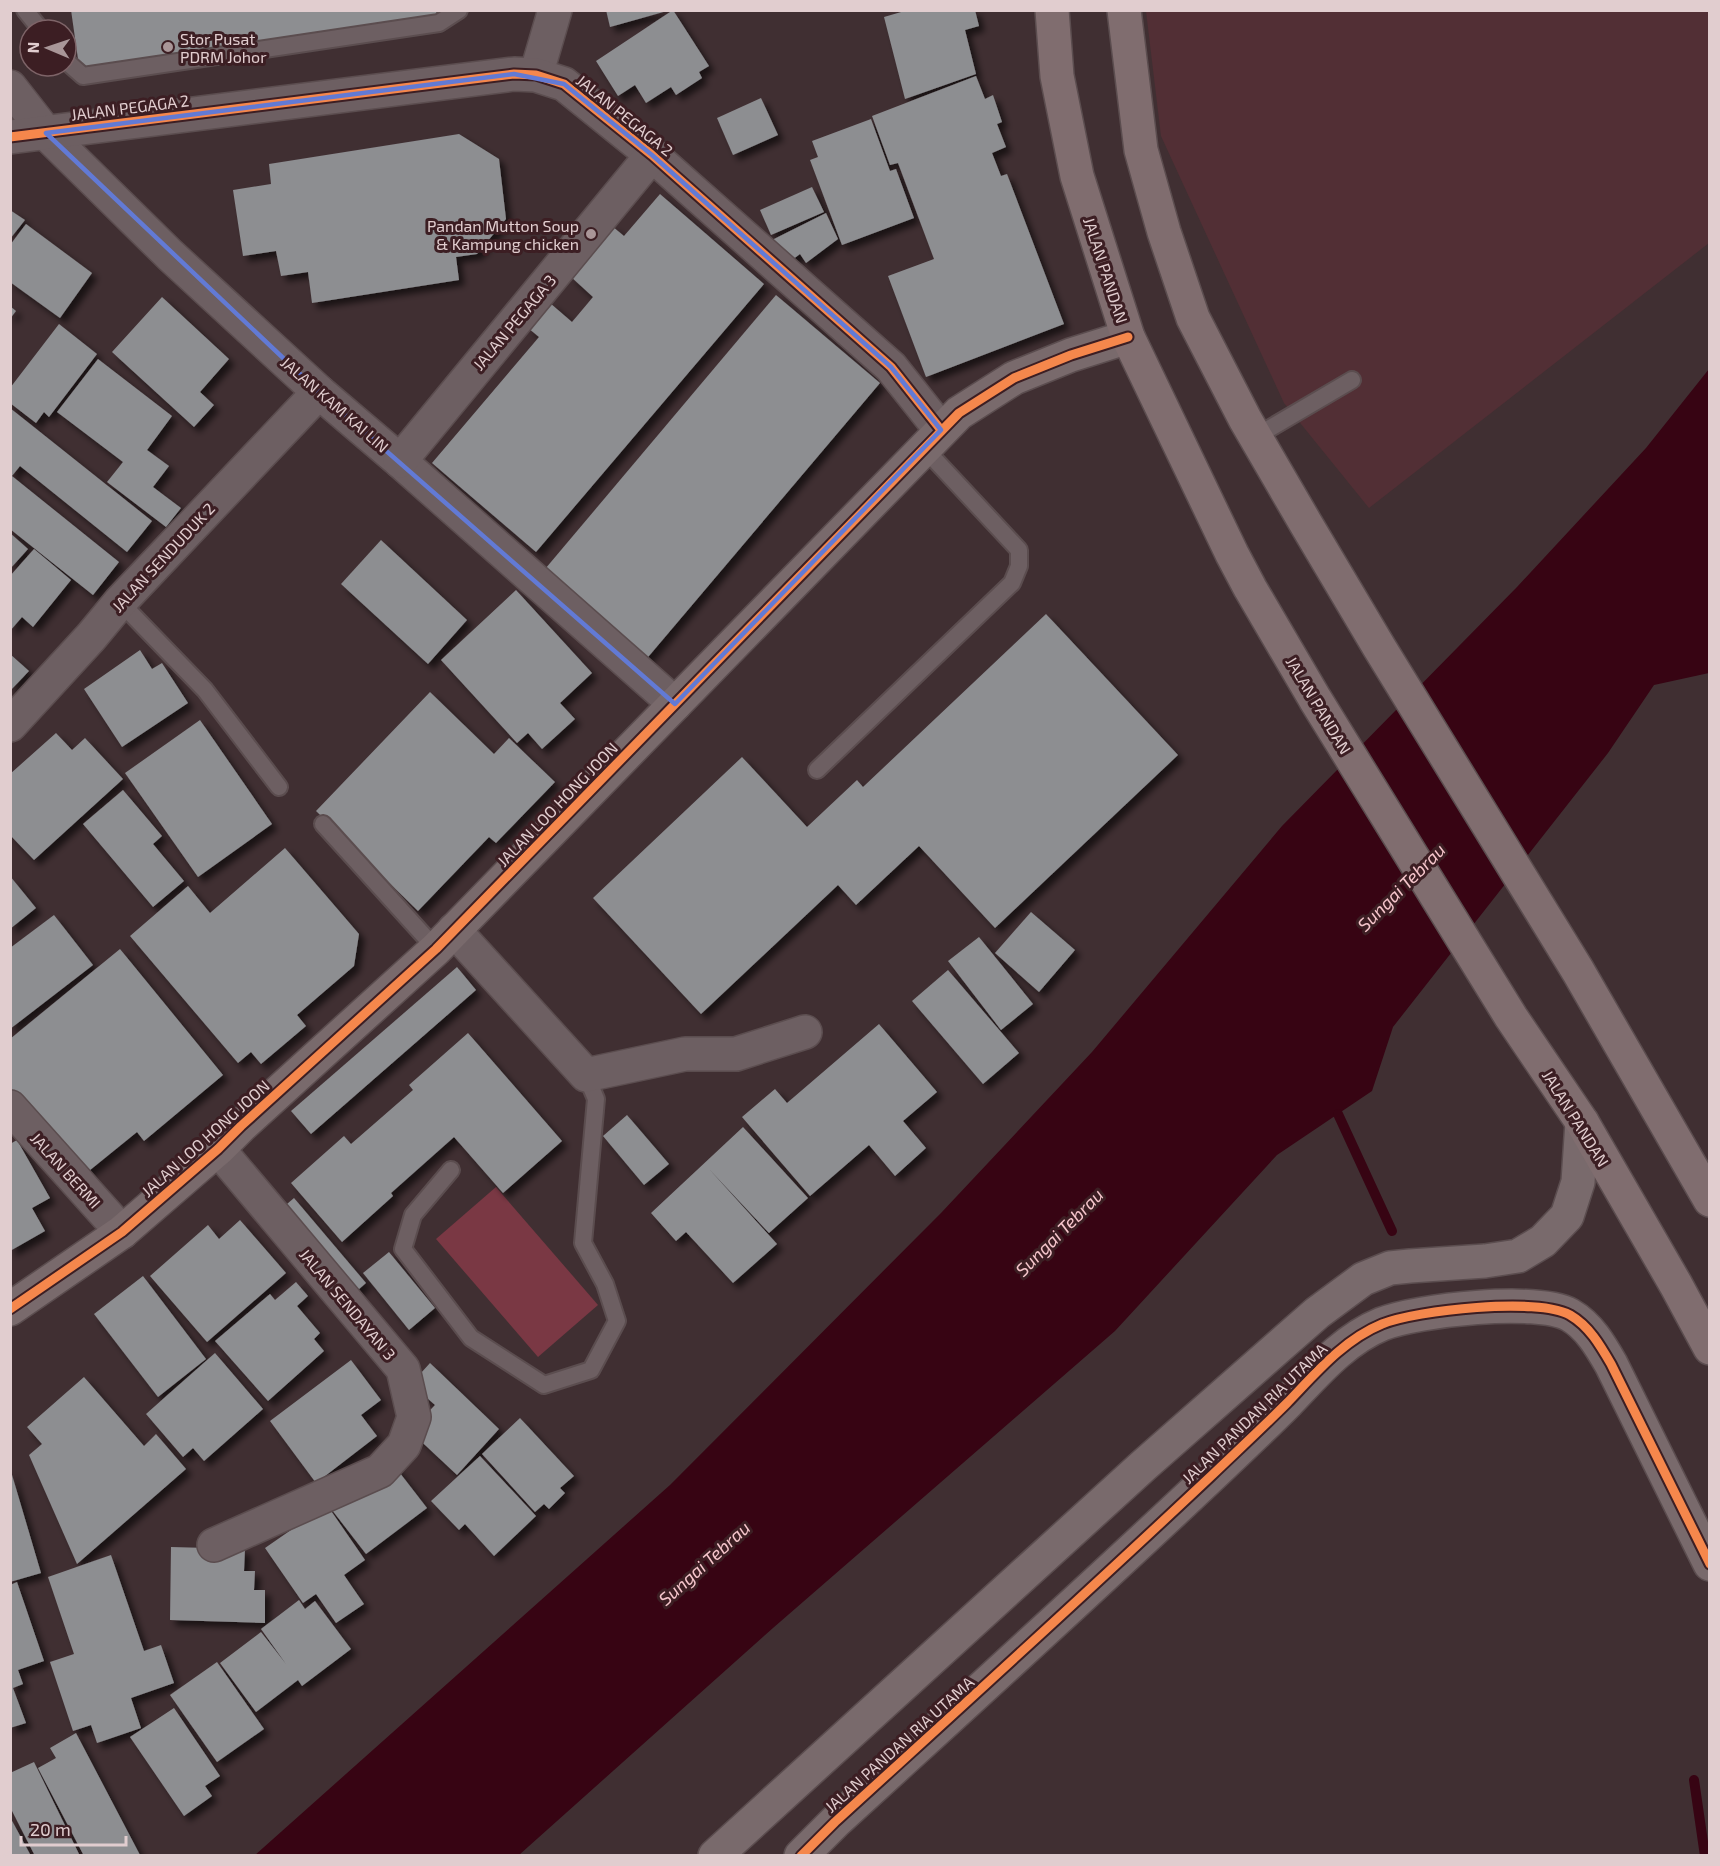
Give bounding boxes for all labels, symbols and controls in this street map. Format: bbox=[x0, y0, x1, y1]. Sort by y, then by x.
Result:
north arrow bbox=[18, 18, 78, 78]
place label: Stor Pusat PDRM Johor bbox=[180, 29, 267, 66]
marker: Stor Pusat PDRM Johor bbox=[161, 40, 175, 54]
text: N bbox=[23, 41, 42, 54]
street label: JALAN PEGAGA 2 bbox=[573, 70, 677, 160]
street label: JALAN PEGAGA 2 bbox=[70, 90, 190, 124]
street label: JALAN PANDAN bbox=[1080, 215, 1132, 325]
place label: Pandan Mutton Soup & Kampung chicken bbox=[427, 216, 579, 253]
marker: Pandan Mutton Soup & Kampung chicken bbox=[584, 227, 598, 241]
street label: JALAN PEGAGA 3 bbox=[469, 270, 559, 374]
street label: JALAN KAM KAI LIN bbox=[277, 352, 393, 456]
street label: JALAN SENDUDUK 2 bbox=[108, 499, 218, 615]
street label: JALAN PANDAN bbox=[1282, 653, 1356, 757]
street label: JALAN LOO HONG JOON bbox=[493, 738, 621, 870]
water label: Sungai Tebrau bbox=[1352, 838, 1450, 936]
street label: JALAN PANDAN bbox=[1539, 1066, 1613, 1170]
street label: JALAN LOO HONG JOON bbox=[137, 1076, 273, 1200]
street label: JALAN BERMI bbox=[27, 1128, 105, 1212]
water label: Sungai Tebrau bbox=[1010, 1183, 1108, 1281]
street label: JALAN SENDAYAN 3 bbox=[296, 1245, 400, 1363]
street label: JALAN PANDAN RIA UTAMA bbox=[1178, 1339, 1330, 1487]
water label: Sungai Tebrau bbox=[654, 1516, 754, 1610]
street label: JALAN PANDAN RIA UTAMA bbox=[821, 1672, 977, 1816]
scale bar bbox=[21, 1809, 126, 1847]
text: 20 m bbox=[30, 1818, 71, 1840]

